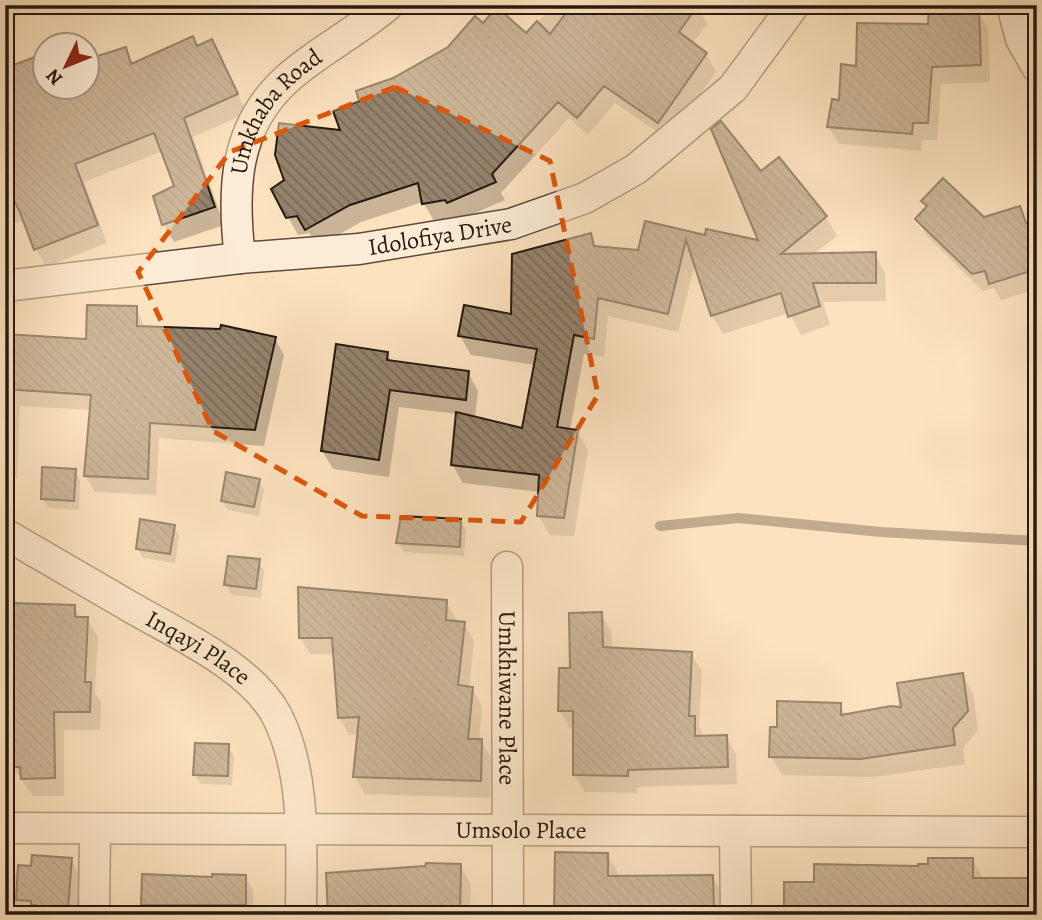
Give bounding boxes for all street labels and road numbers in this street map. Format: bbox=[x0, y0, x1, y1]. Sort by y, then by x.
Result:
street label: Umkhaba Road bbox=[222, 41, 328, 177]
street label: Idolofiya Drive bbox=[366, 208, 514, 263]
street label: Inqayi Place bbox=[140, 603, 258, 692]
street label: Umkhiwane Place bbox=[491, 611, 524, 785]
street label: Umsolo Place bbox=[455, 814, 587, 846]

